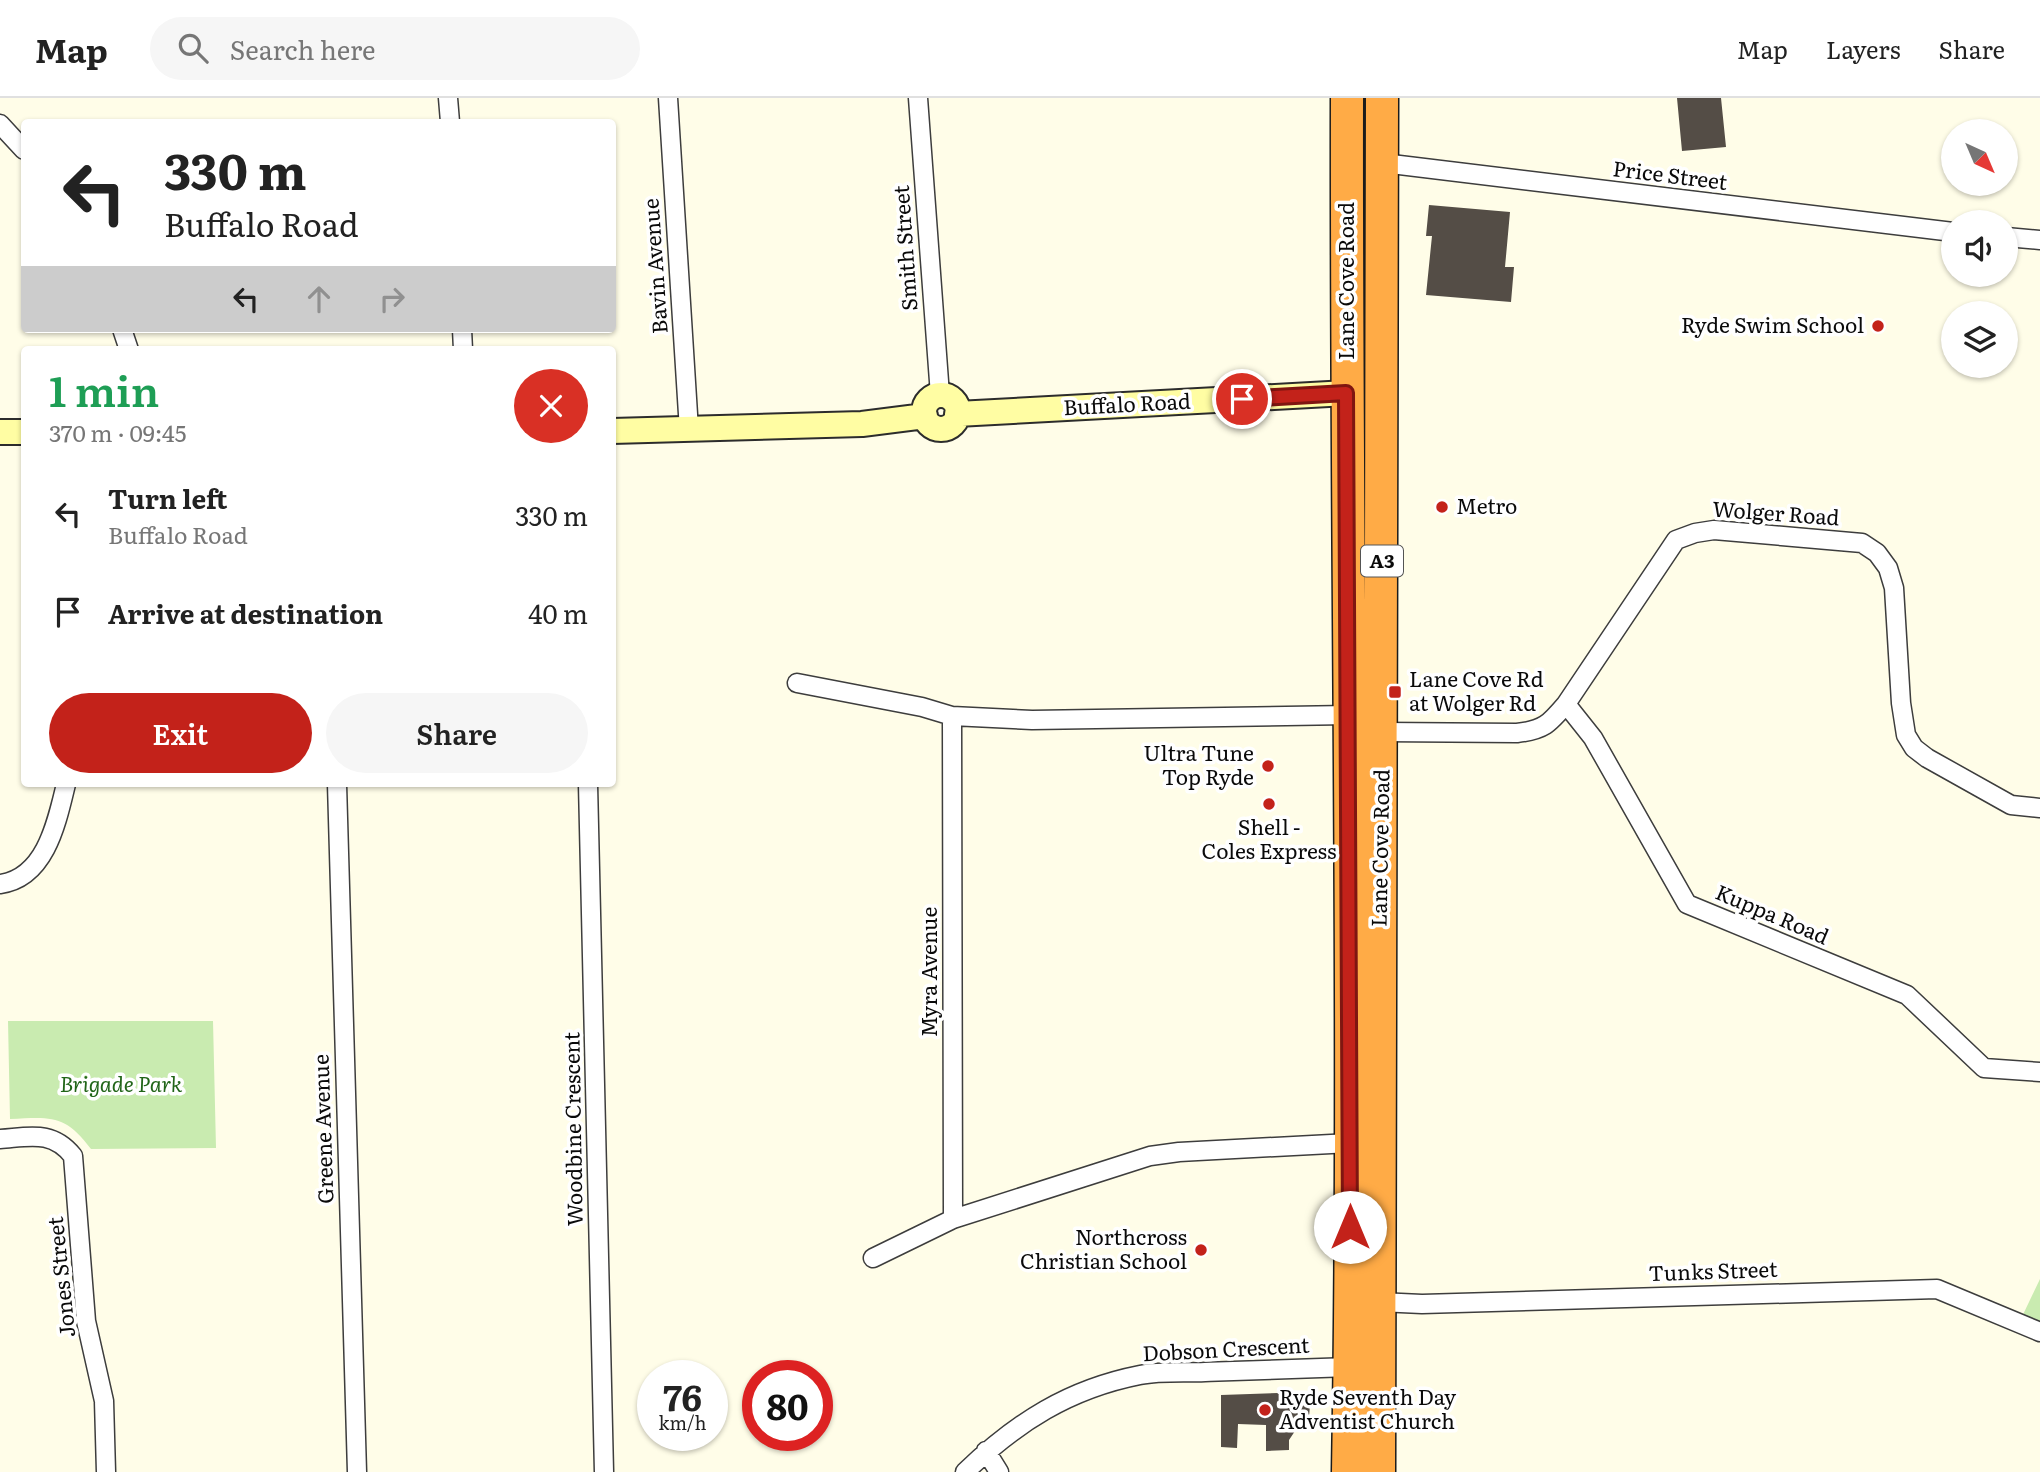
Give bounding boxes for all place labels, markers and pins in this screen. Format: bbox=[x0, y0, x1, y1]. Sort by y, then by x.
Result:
place label: Ryde Swim School bbox=[1681, 308, 1864, 339]
marker: Ryde Swim School bbox=[1870, 318, 1886, 334]
pin bbox=[1212, 369, 1272, 429]
place label: Metro bbox=[1456, 489, 1517, 520]
marker: Metro bbox=[1434, 499, 1450, 515]
place label: Lane Cove Rd at Wolger Rd bbox=[1409, 662, 1544, 717]
marker: Lane Cove Rd at Wolger Rd bbox=[1387, 684, 1403, 700]
place label: Ultra Tune Top Ryde bbox=[1144, 736, 1254, 791]
marker: Ultra Tune Top Ryde bbox=[1260, 758, 1276, 774]
marker: Shell - Coles Express bbox=[1261, 796, 1277, 812]
place label: Shell - Coles Express bbox=[1201, 810, 1337, 865]
place label: Northcross Christian School bbox=[1020, 1220, 1187, 1275]
marker: Northcross Christian School bbox=[1193, 1242, 1209, 1258]
place label: Ryde Seventh Day Adventist Church bbox=[1279, 1380, 1457, 1435]
marker: Ryde Seventh Day Adventist Church bbox=[1257, 1402, 1273, 1418]

